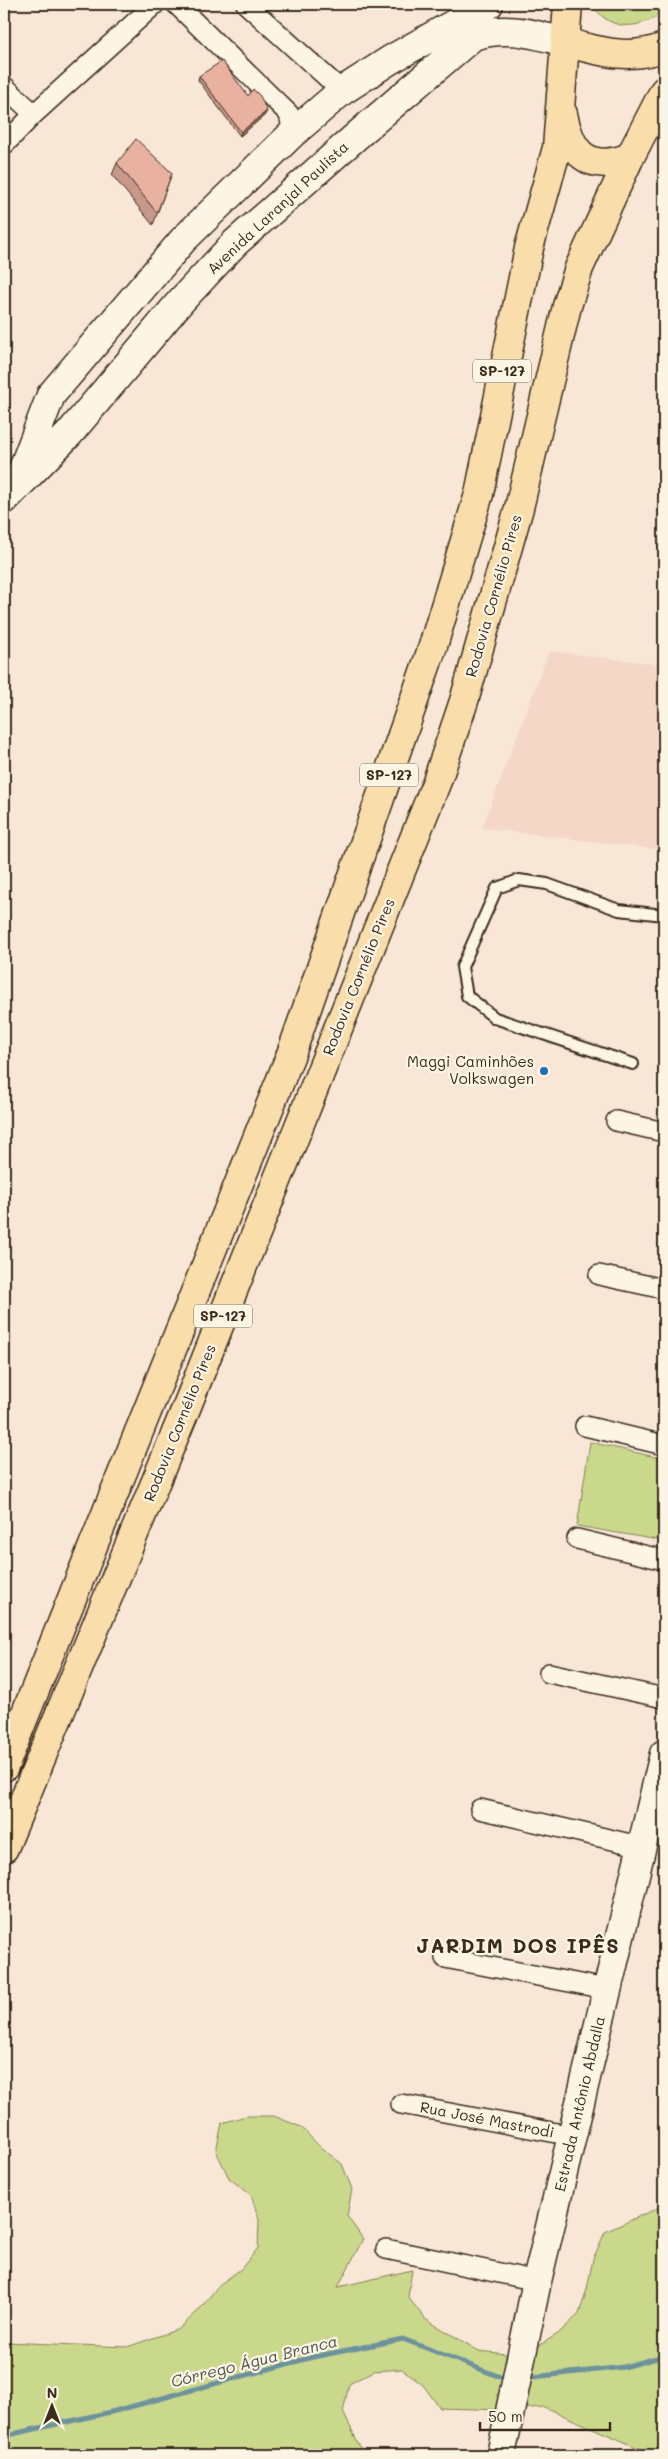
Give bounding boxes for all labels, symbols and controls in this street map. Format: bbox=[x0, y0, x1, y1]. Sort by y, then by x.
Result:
street label: Avenida Laranjal Paulista bbox=[202, 136, 352, 278]
road number: SP-127 bbox=[473, 360, 531, 382]
street label: Rodovia Cornélio Pires bbox=[460, 512, 526, 679]
road number: SP-127 bbox=[360, 764, 418, 786]
street label: Rodovia Cornélio Pires bbox=[317, 895, 399, 1058]
place label: Maggi Caminhões Volkswagen bbox=[407, 1051, 534, 1088]
marker: Maggi Caminhões Volkswagen bbox=[538, 1065, 550, 1077]
road number: SP-127 bbox=[194, 1304, 252, 1328]
street label: Rodovia Cornélio Pires bbox=[138, 1341, 220, 1504]
district label: JARDIM DOS IPÊS bbox=[416, 1932, 620, 1958]
street label: Estrada Antônio Abdalla bbox=[549, 2014, 609, 2193]
street label: Rua José Mastrodi bbox=[418, 2096, 556, 2142]
water label: Córrego Água Branca bbox=[168, 2330, 339, 2391]
north arrow bbox=[28, 2382, 78, 2432]
text: N bbox=[47, 2383, 57, 2402]
scale bar bbox=[480, 2399, 610, 2431]
text: 50 m bbox=[488, 2406, 523, 2426]

